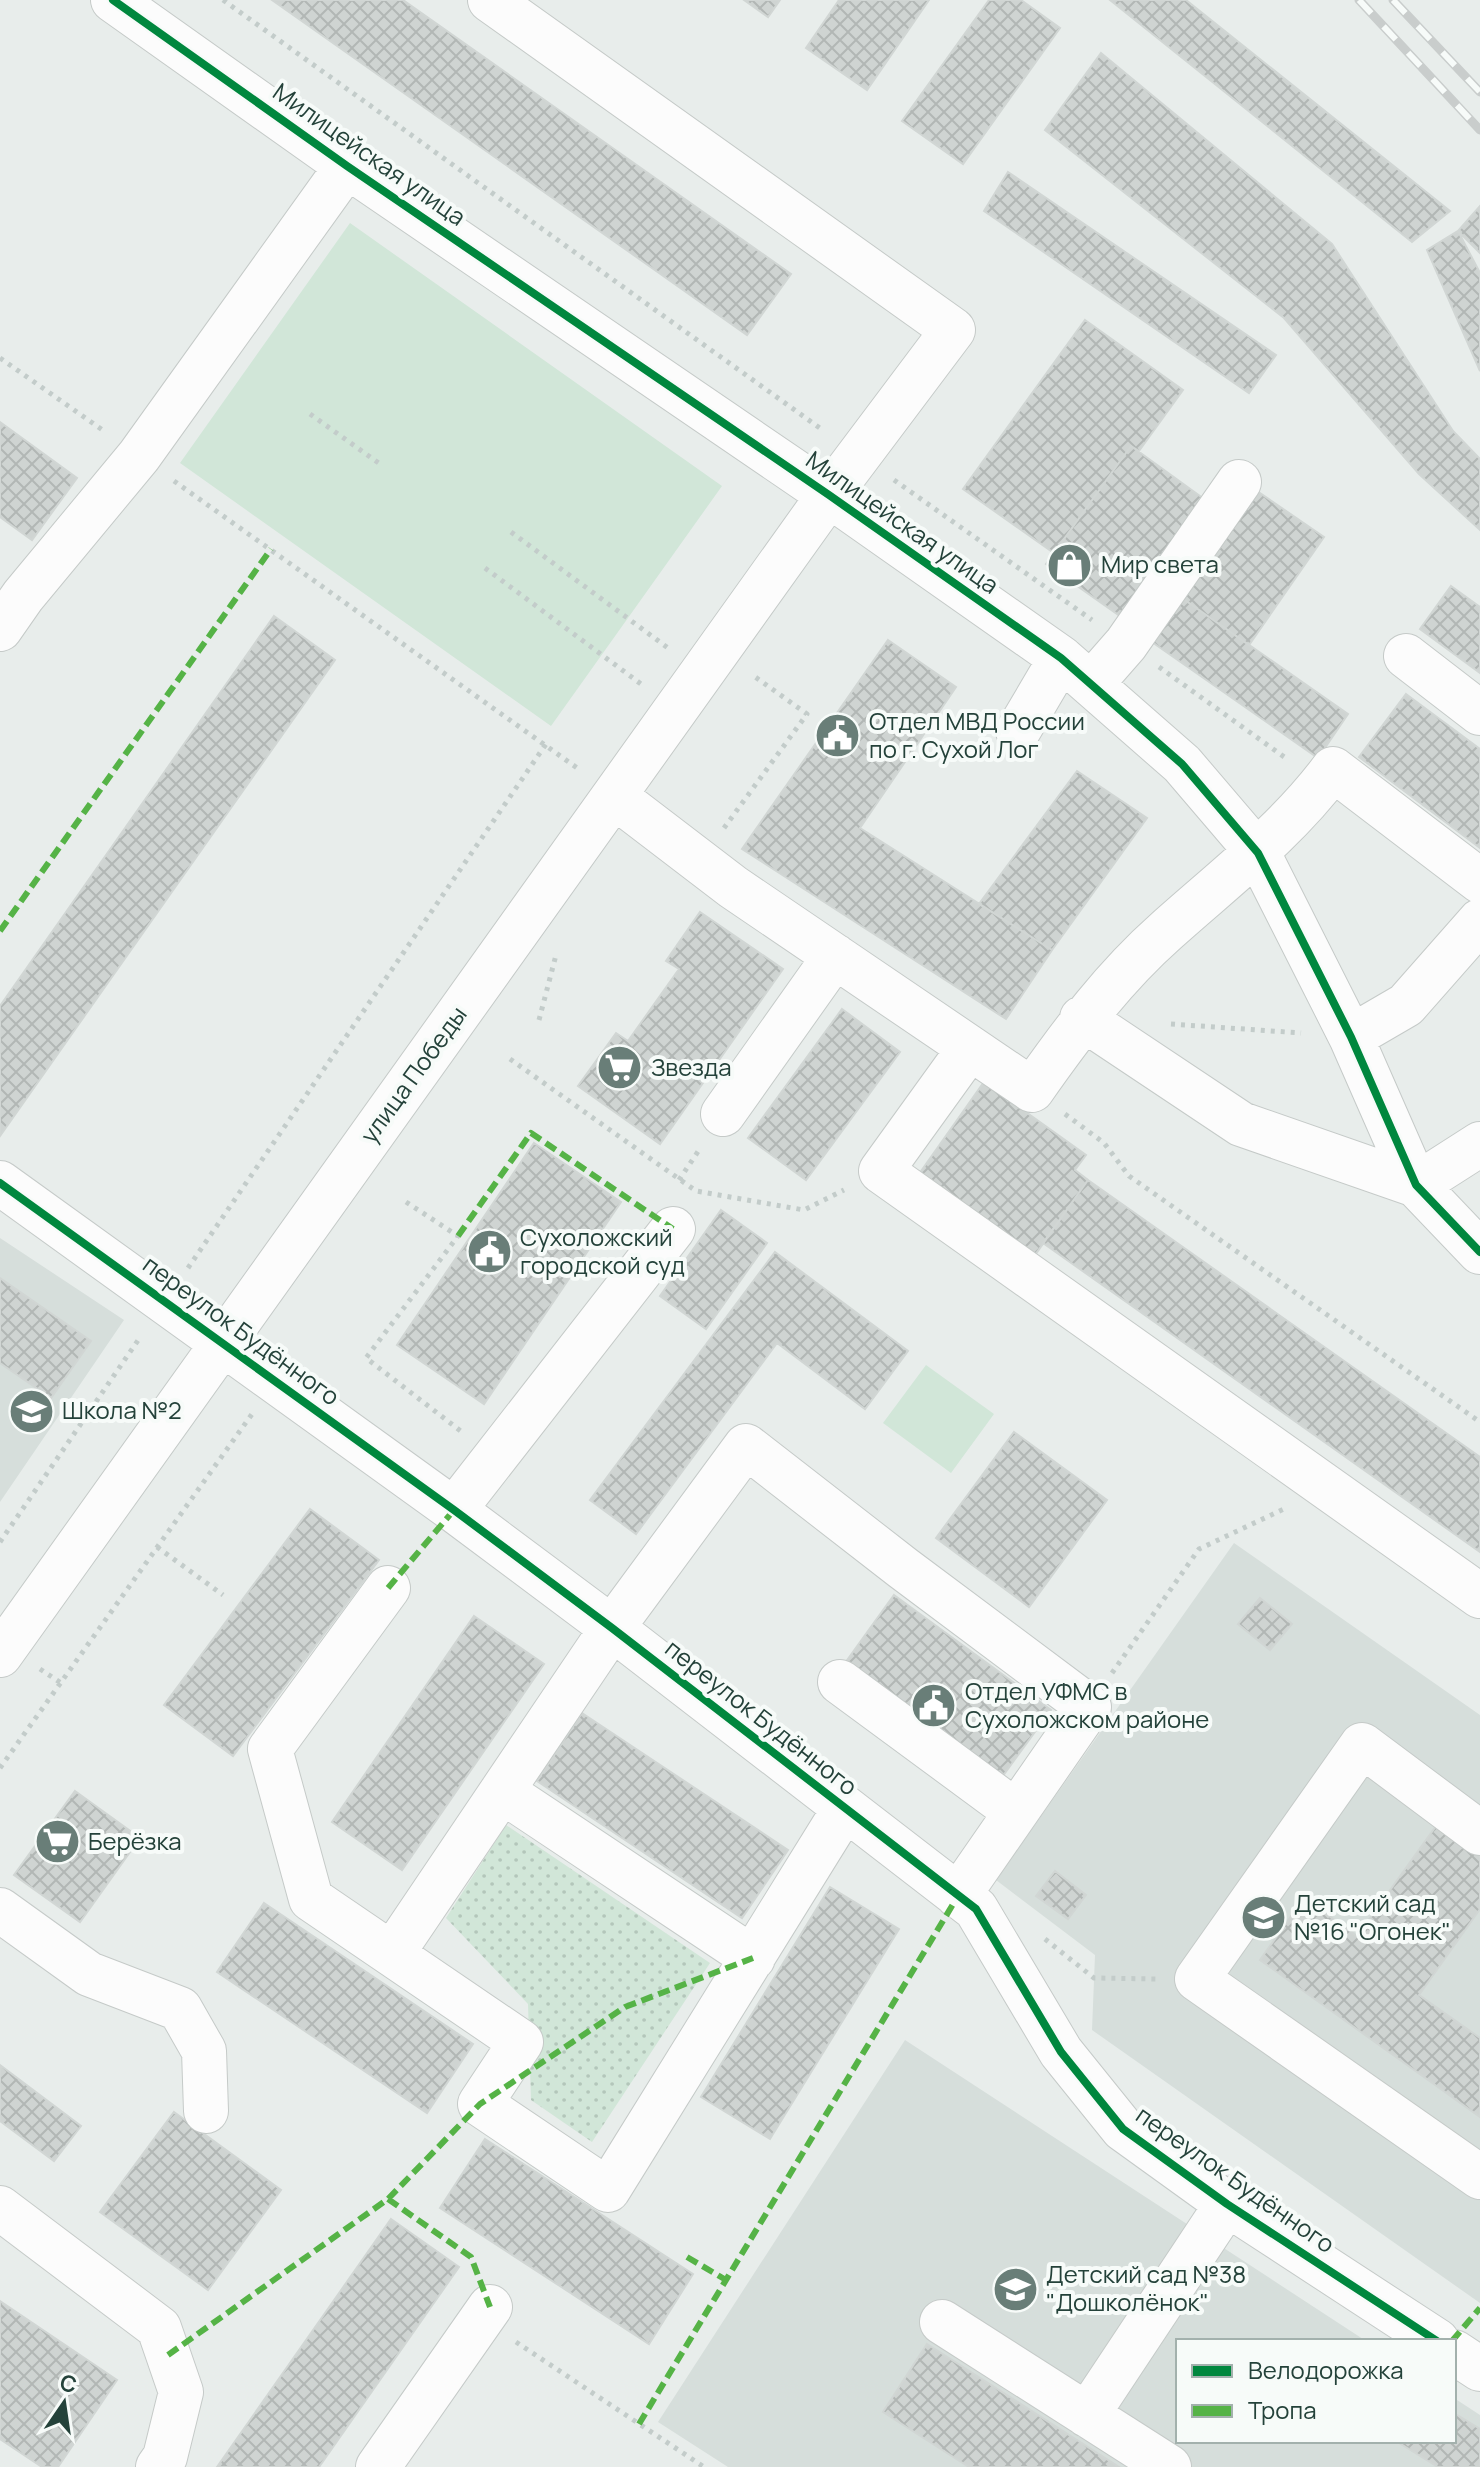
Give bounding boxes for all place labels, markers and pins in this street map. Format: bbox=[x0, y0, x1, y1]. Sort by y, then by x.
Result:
shop icon: Мир света bbox=[1046, 541, 1094, 589]
place label: Мир света bbox=[1101, 547, 1219, 580]
place label: Отдел МВД России по г. Сухой Лог bbox=[869, 704, 1085, 765]
public building icon: Отдел МВД России по г. Сухой Лог bbox=[814, 712, 862, 760]
supermarket icon: Звезда bbox=[596, 1044, 644, 1092]
place label: Звезда bbox=[651, 1050, 732, 1083]
place label: Сухоложский городской суд bbox=[520, 1220, 685, 1281]
public building icon: Сухоложский городской суд bbox=[465, 1228, 513, 1276]
school or university icon: Школа №2 bbox=[7, 1387, 55, 1435]
place label: Школа №2 bbox=[62, 1393, 182, 1426]
place label: Отдел УФМС в Сухоложском районе bbox=[965, 1674, 1209, 1735]
public building icon: Отдел УФМС в Сухоложском районе bbox=[910, 1682, 958, 1730]
supermarket icon: Берёзка bbox=[33, 1818, 81, 1866]
place label: Берёзка bbox=[88, 1824, 182, 1857]
place label: Детский сад №16 "Огонек" bbox=[1294, 1886, 1451, 1947]
school or university icon: Детский сад №16 "Огонек" bbox=[1239, 1894, 1287, 1942]
place label: Детский сад №38 "Дошколёнок" bbox=[1046, 2257, 1246, 2318]
school or university icon: Детский сад №38 "Дошколёнок" bbox=[991, 2265, 1039, 2313]

